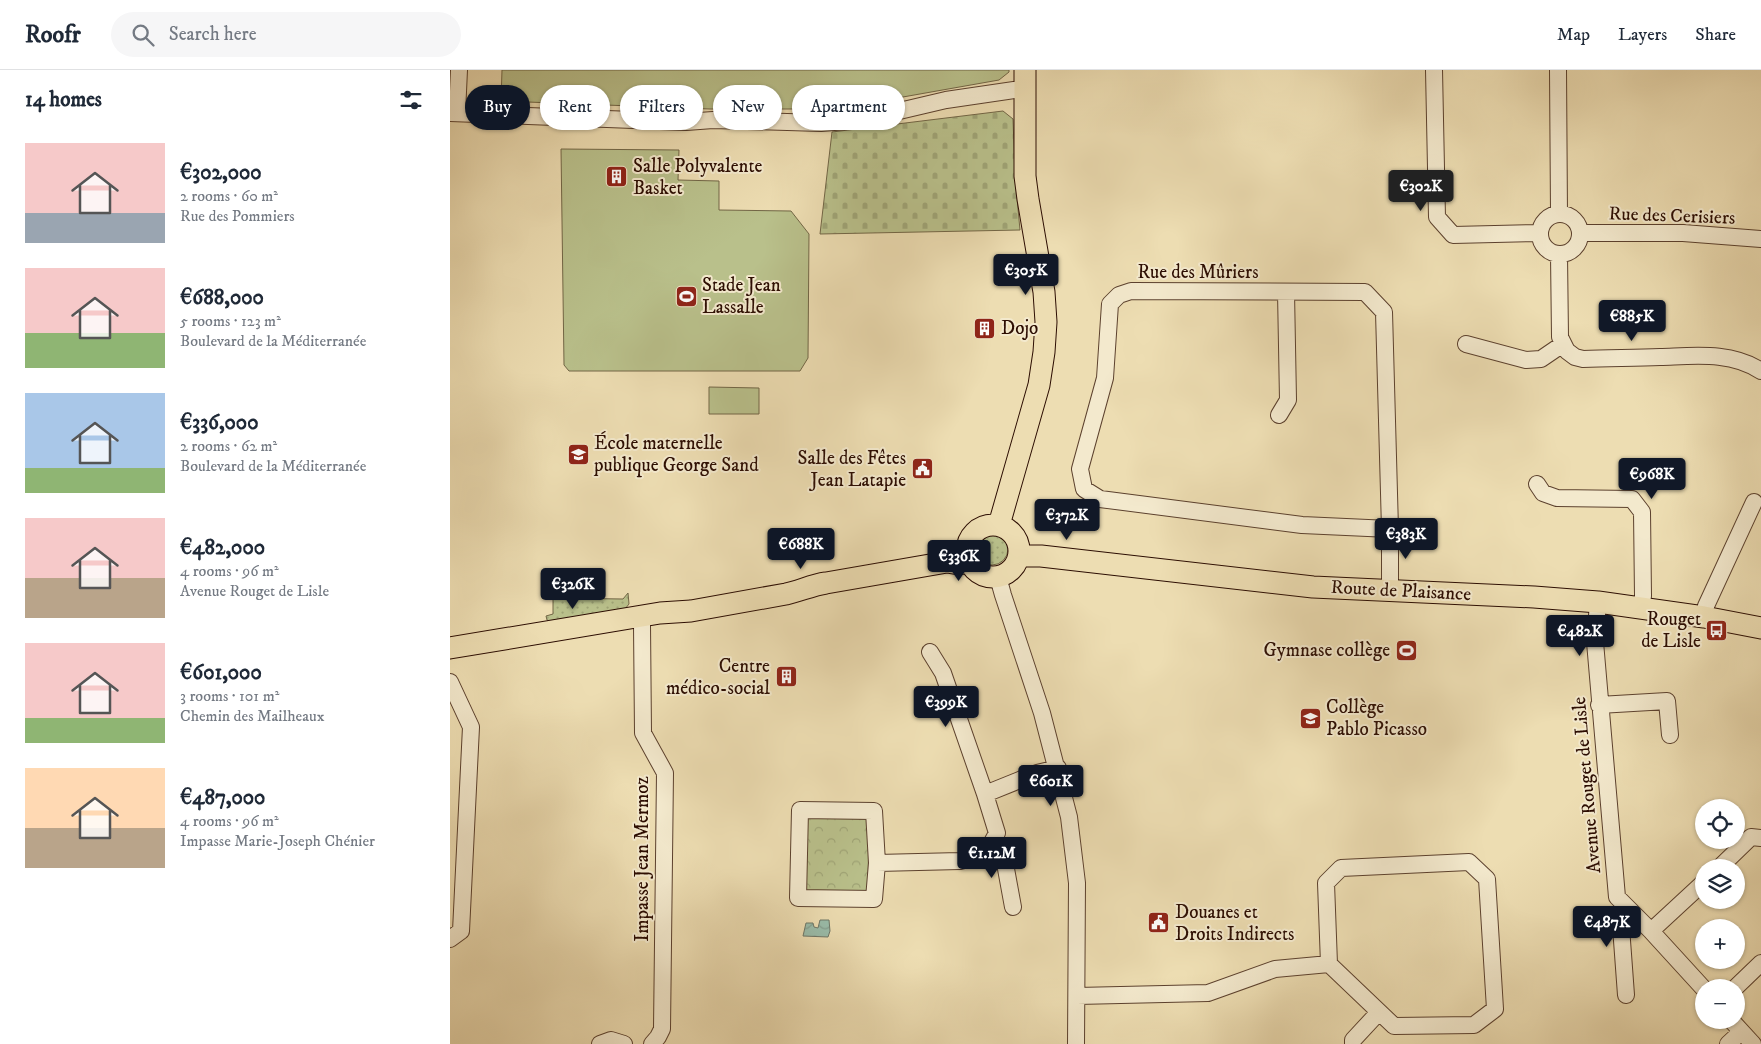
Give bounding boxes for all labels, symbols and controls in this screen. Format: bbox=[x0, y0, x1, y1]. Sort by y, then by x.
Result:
search box bbox=[111, 12, 461, 57]
text: Roofr bbox=[25, 20, 81, 50]
icon: search bbox=[129, 21, 157, 49]
text: Search here bbox=[169, 23, 257, 46]
text: Map bbox=[1557, 24, 1590, 46]
text: Layers bbox=[1618, 24, 1667, 46]
text: Share bbox=[1695, 24, 1736, 46]
chip: Buy bbox=[465, 85, 530, 130]
chip: Rent bbox=[540, 85, 610, 130]
chip: Filters bbox=[620, 85, 703, 130]
chip: New bbox=[713, 85, 782, 130]
chip: Apartment bbox=[792, 85, 905, 130]
icon: filters bbox=[397, 86, 425, 114]
text: 14 homes bbox=[25, 87, 102, 113]
place label: Salle Polyvalente Basket bbox=[633, 155, 763, 200]
text: €302,000 bbox=[180, 160, 262, 186]
icon: home bbox=[65, 163, 125, 223]
building icon: Salle Polyvalente Basket bbox=[605, 165, 629, 189]
pin: €302K bbox=[1386, 170, 1456, 212]
text: €302K bbox=[1399, 176, 1443, 196]
text: 2 rooms · 60 m² bbox=[180, 186, 278, 206]
street label: Rue des Cerisiers bbox=[1608, 202, 1736, 230]
text: Rue des Pommiers bbox=[180, 206, 295, 226]
pin: €305K bbox=[991, 254, 1061, 296]
text: €305K bbox=[1004, 260, 1048, 280]
street label: Rue des Mûriers bbox=[1137, 261, 1259, 284]
place label: Stade Jean Lassalle bbox=[702, 274, 781, 319]
sports icon: Stade Jean Lassalle bbox=[674, 284, 698, 308]
text: €688,000 bbox=[180, 285, 264, 311]
icon: home bbox=[65, 288, 125, 348]
pin: €885K bbox=[1597, 300, 1667, 342]
text: €885K bbox=[1610, 306, 1654, 326]
text: 5 rooms · 123 m² bbox=[180, 311, 281, 331]
building icon: Dojo bbox=[973, 316, 997, 340]
place label: Dojo bbox=[1001, 317, 1038, 340]
text: Boulevard de la Méditerranée bbox=[180, 331, 366, 351]
text: €336,000 bbox=[180, 410, 258, 436]
icon: home bbox=[65, 413, 125, 473]
place label: École maternelle publique George Sand bbox=[593, 431, 759, 478]
text: 2 rooms · 62 m² bbox=[180, 436, 277, 456]
school or university icon: École maternelle publique George Sand bbox=[566, 442, 590, 466]
place label: Salle des Fêtes Jean Latapie bbox=[798, 447, 906, 492]
text: Boulevard de la Méditerranée bbox=[180, 456, 366, 476]
public building icon: Salle des Fêtes Jean Latapie bbox=[910, 457, 934, 481]
pin: €968K bbox=[1617, 458, 1687, 500]
text: €968K bbox=[1630, 464, 1674, 484]
pin: €372K bbox=[1032, 498, 1102, 541]
text: €372K bbox=[1046, 505, 1088, 525]
pin: €383K bbox=[1371, 518, 1441, 560]
text: €383K bbox=[1386, 524, 1426, 544]
pin: €688K bbox=[766, 528, 836, 570]
text: €688K bbox=[779, 534, 823, 554]
text: €482,000 bbox=[180, 535, 265, 561]
icon: home bbox=[65, 538, 125, 598]
pin: €336K bbox=[924, 540, 994, 582]
text: €336K bbox=[939, 546, 979, 566]
text: 4 rooms · 96 m² bbox=[180, 561, 279, 581]
pin: €326K bbox=[538, 568, 608, 610]
text: €326K bbox=[552, 574, 594, 594]
street label: Route de Plaisance bbox=[1330, 576, 1472, 606]
text: Avenue Rouget de Lisle bbox=[180, 581, 329, 601]
place label: Rouget de Lisle bbox=[1641, 608, 1701, 653]
pin: €482K bbox=[1545, 614, 1615, 657]
bus stop icon: Rouget de Lisle bbox=[1705, 618, 1729, 642]
text: €482K bbox=[1557, 621, 1603, 641]
sports icon: Gymnase collège bbox=[1394, 638, 1418, 662]
place label: Gymnase collège bbox=[1263, 639, 1390, 662]
place label: Centre médico-social bbox=[666, 655, 770, 700]
text: €601,000 bbox=[180, 660, 262, 686]
icon: home bbox=[65, 663, 125, 723]
building icon: Centre médico-social bbox=[774, 665, 798, 689]
text: 3 rooms · 101 m² bbox=[180, 686, 279, 706]
pin: €399K bbox=[911, 686, 981, 728]
text: €399K bbox=[925, 692, 967, 712]
place label: Collège Pablo Picasso bbox=[1326, 696, 1427, 741]
street label: Avenue Rouget de Lisle bbox=[1568, 696, 1606, 874]
text: Chemin des Mailheaux bbox=[180, 706, 325, 726]
school or university icon: Collège Pablo Picasso bbox=[1298, 706, 1322, 730]
pin: €601K bbox=[1016, 764, 1086, 807]
text: €601K bbox=[1029, 771, 1073, 791]
street label: Impasse Jean Mermoz bbox=[631, 776, 654, 942]
text: €487,000 bbox=[180, 785, 265, 811]
icon: home bbox=[65, 788, 125, 848]
map controls bbox=[1695, 799, 1745, 1029]
button: locate bbox=[1695, 799, 1745, 849]
text: 4 rooms · 96 m² bbox=[180, 811, 279, 831]
text: Impasse Marie-Joseph Chénier bbox=[180, 831, 375, 851]
pin: €1.12M bbox=[951, 836, 1033, 879]
text: €1.12M bbox=[968, 843, 1016, 863]
button: layers bbox=[1695, 859, 1745, 909]
place label: Douanes et Droits Indirects bbox=[1175, 901, 1294, 946]
pin: €487K bbox=[1572, 906, 1642, 948]
public building icon: Douanes et Droits Indirects bbox=[1147, 911, 1171, 935]
text: €487K bbox=[1584, 912, 1630, 932]
button: + bbox=[1695, 919, 1745, 969]
button: − bbox=[1695, 979, 1745, 1029]

